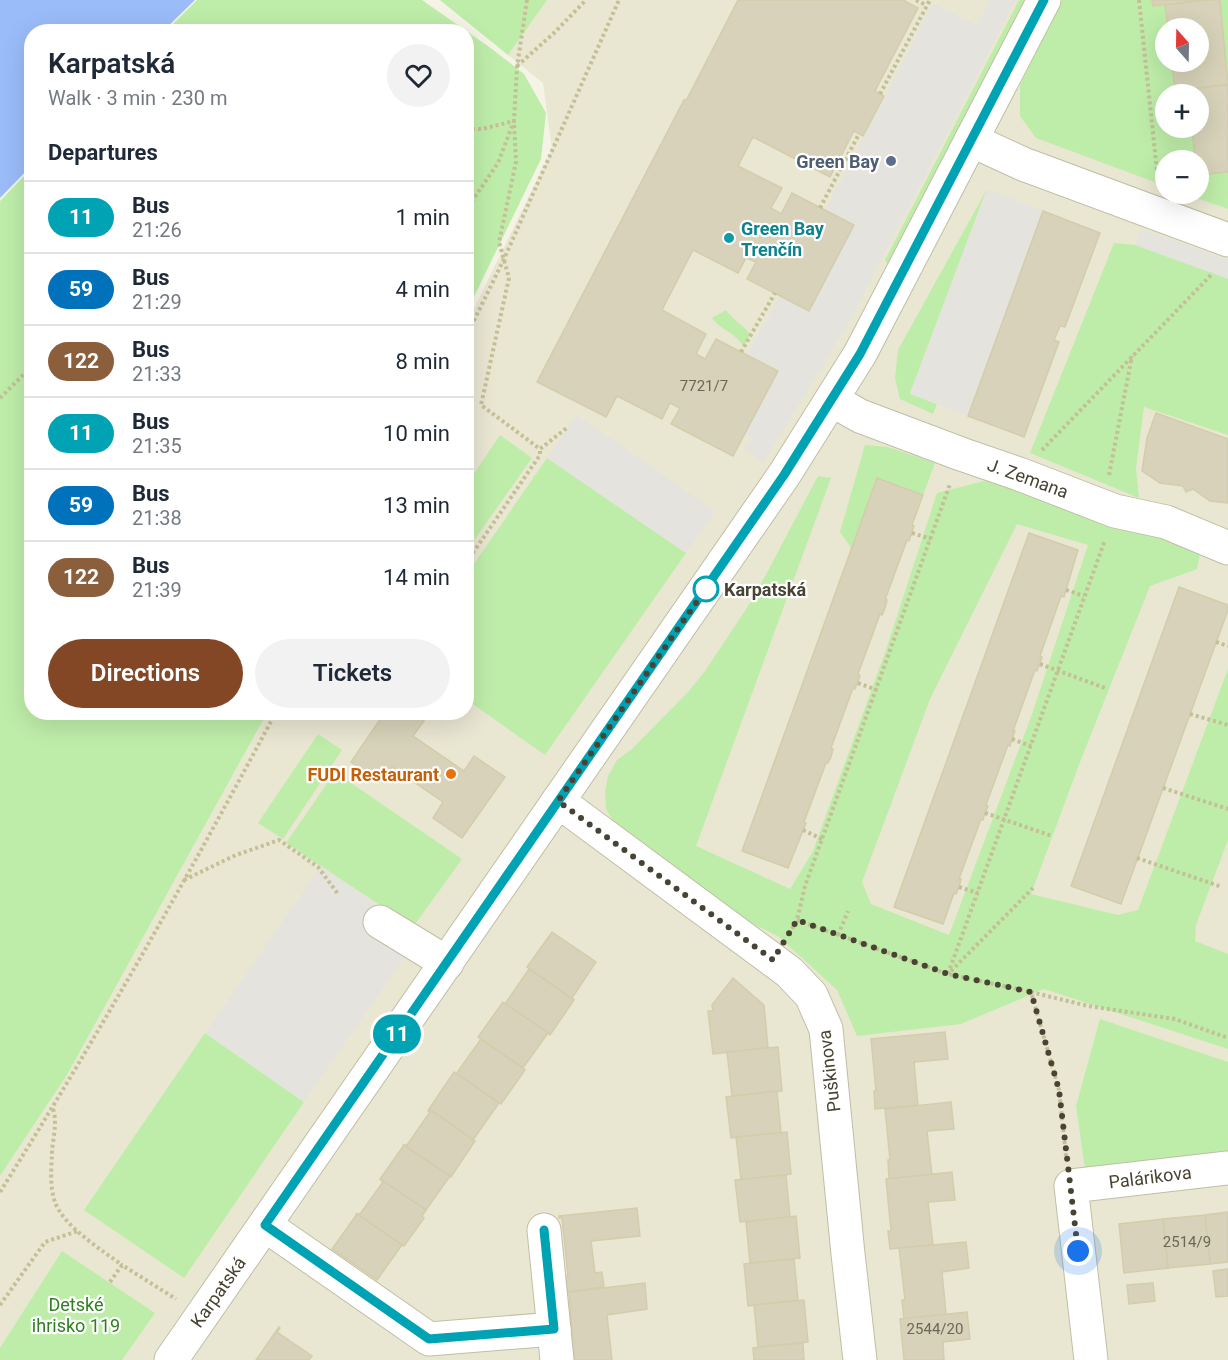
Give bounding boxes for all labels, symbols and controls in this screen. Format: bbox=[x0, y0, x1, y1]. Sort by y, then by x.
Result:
north arrow bbox=[1155, 18, 1209, 72]
map controls bbox=[1155, 18, 1209, 204]
button: heart bbox=[387, 44, 450, 107]
text: Karpatská bbox=[48, 47, 175, 80]
button: + bbox=[1155, 84, 1209, 138]
text: Walk · 3 min · 230 m bbox=[48, 86, 227, 110]
text: Departures bbox=[48, 140, 158, 165]
button: − bbox=[1155, 150, 1209, 204]
place label: Green Bay bbox=[796, 151, 880, 172]
marker: Green Bay bbox=[884, 154, 898, 168]
text: Bus bbox=[132, 193, 170, 218]
text: 11 bbox=[69, 205, 93, 229]
text: 1 min bbox=[395, 205, 450, 230]
text: 21:26 bbox=[132, 218, 182, 242]
place label: Green Bay Trenčín bbox=[741, 218, 825, 260]
marker: Green Bay Trenčín bbox=[722, 231, 736, 245]
text: Bus bbox=[132, 265, 170, 290]
text: 59 bbox=[69, 277, 93, 301]
text: 4 min bbox=[395, 277, 450, 302]
text: 21:29 bbox=[132, 290, 182, 314]
text: Bus bbox=[132, 337, 170, 362]
text: 122 bbox=[63, 349, 99, 373]
text: 8 min bbox=[395, 349, 450, 374]
text: 21:33 bbox=[132, 362, 182, 386]
house number: 7721/7 bbox=[680, 377, 728, 395]
text: Bus bbox=[132, 409, 170, 434]
text: 11 bbox=[69, 421, 93, 445]
text: 10 min bbox=[383, 421, 450, 446]
text: 21:35 bbox=[132, 434, 182, 458]
street label: J. Zemana bbox=[985, 454, 1071, 502]
text: Bus bbox=[132, 481, 170, 506]
text: 59 bbox=[69, 493, 93, 517]
text: 13 min bbox=[383, 493, 450, 518]
text: 21:38 bbox=[132, 506, 182, 530]
text: Bus bbox=[132, 553, 170, 578]
text: 122 bbox=[63, 565, 99, 589]
text: 14 min bbox=[383, 565, 450, 590]
marker: Karpatská bbox=[693, 576, 719, 602]
text: 21:39 bbox=[132, 578, 182, 602]
place label: Karpatská bbox=[724, 579, 806, 600]
button: Directions bbox=[48, 639, 243, 708]
button: Tickets bbox=[255, 639, 450, 708]
place label: FUDI Restaurant bbox=[307, 764, 439, 785]
marker: FUDI Restaurant bbox=[444, 767, 458, 781]
line badge: 11 bbox=[370, 1014, 424, 1054]
text: 11 bbox=[385, 1022, 409, 1046]
street label: Puškinova bbox=[814, 1029, 844, 1113]
street label: Palárikova bbox=[1107, 1161, 1193, 1193]
house number: 2514/9 bbox=[1163, 1233, 1211, 1251]
your location bbox=[1063, 1236, 1093, 1266]
street label: Karpatská bbox=[186, 1253, 250, 1331]
park label: Detské ihrisko 119 bbox=[32, 1294, 120, 1336]
house number: 2544/20 bbox=[907, 1320, 963, 1338]

